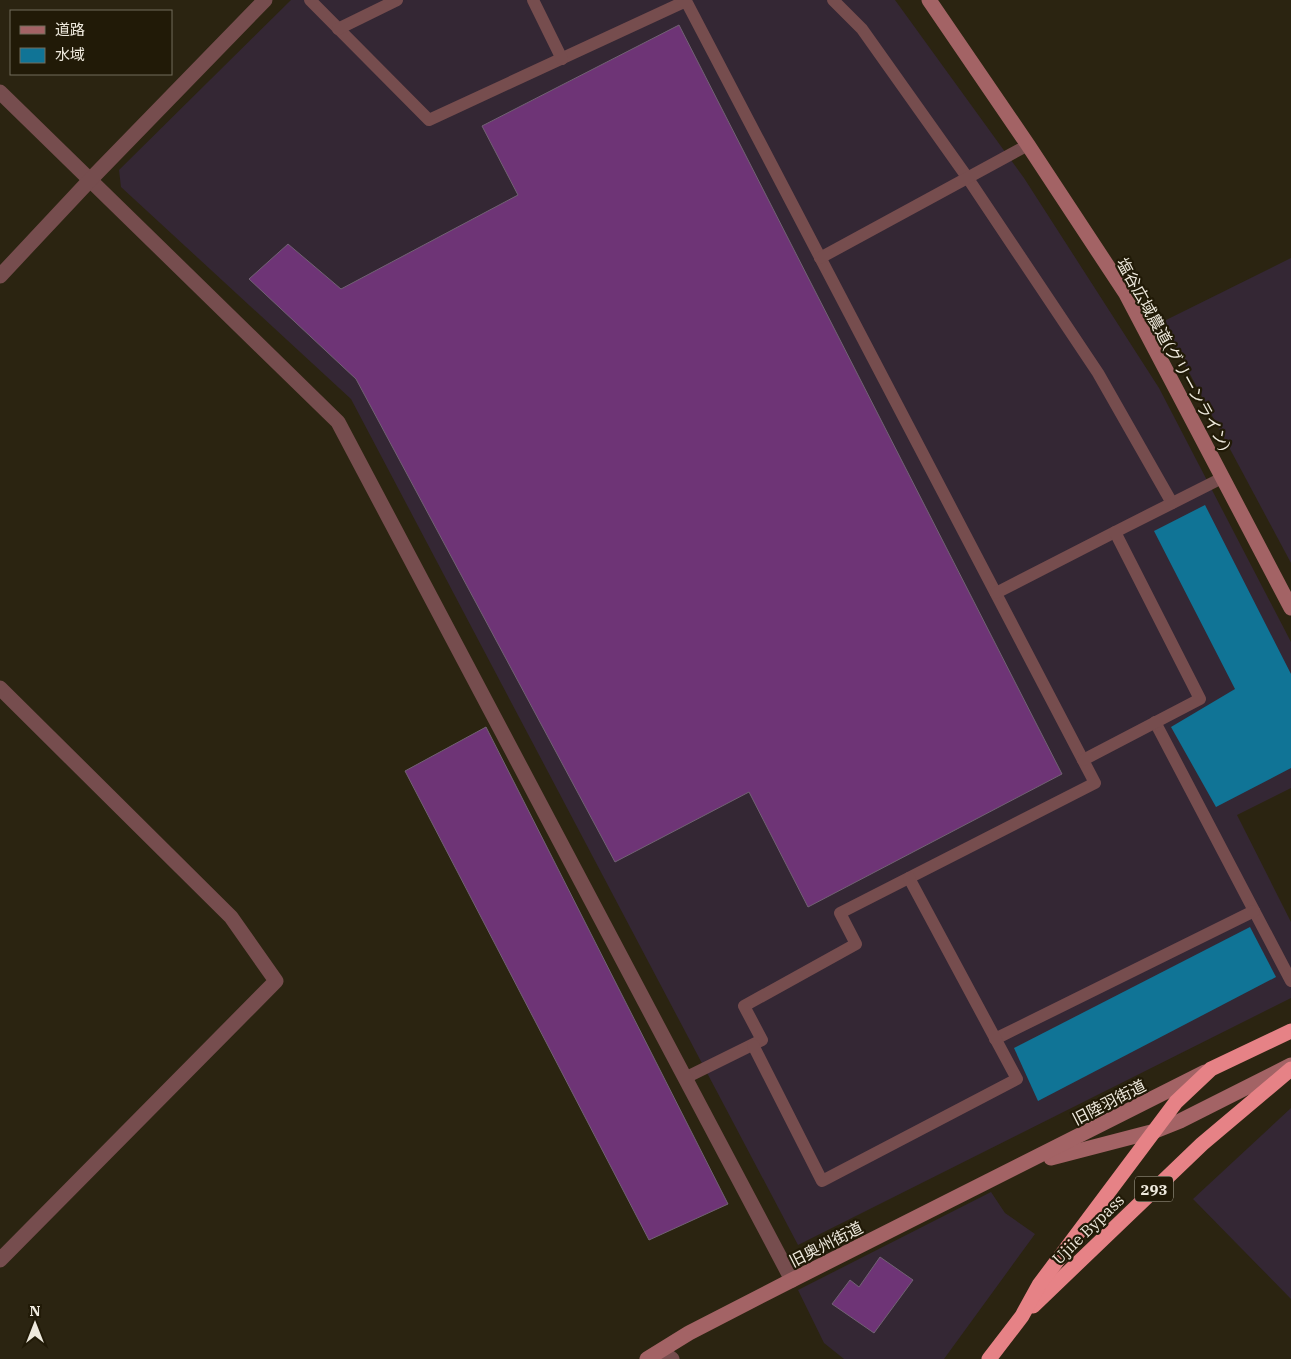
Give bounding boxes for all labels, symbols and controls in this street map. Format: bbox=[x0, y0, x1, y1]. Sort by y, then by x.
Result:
legend bbox=[10, 10, 172, 75]
text: 道路 bbox=[55, 20, 85, 39]
text: 水域 bbox=[55, 45, 85, 64]
street label: 塩谷広域農道(グリーンライン) bbox=[1112, 254, 1236, 454]
street label: 旧陸羽街道 bbox=[1069, 1075, 1149, 1129]
road number: 293 bbox=[1135, 1176, 1173, 1202]
street label: Ujiie Bypass bbox=[1048, 1190, 1128, 1268]
street label: 旧奥州街道 bbox=[786, 1217, 866, 1271]
north arrow bbox=[10, 1299, 60, 1349]
text: N bbox=[29, 1302, 41, 1320]

